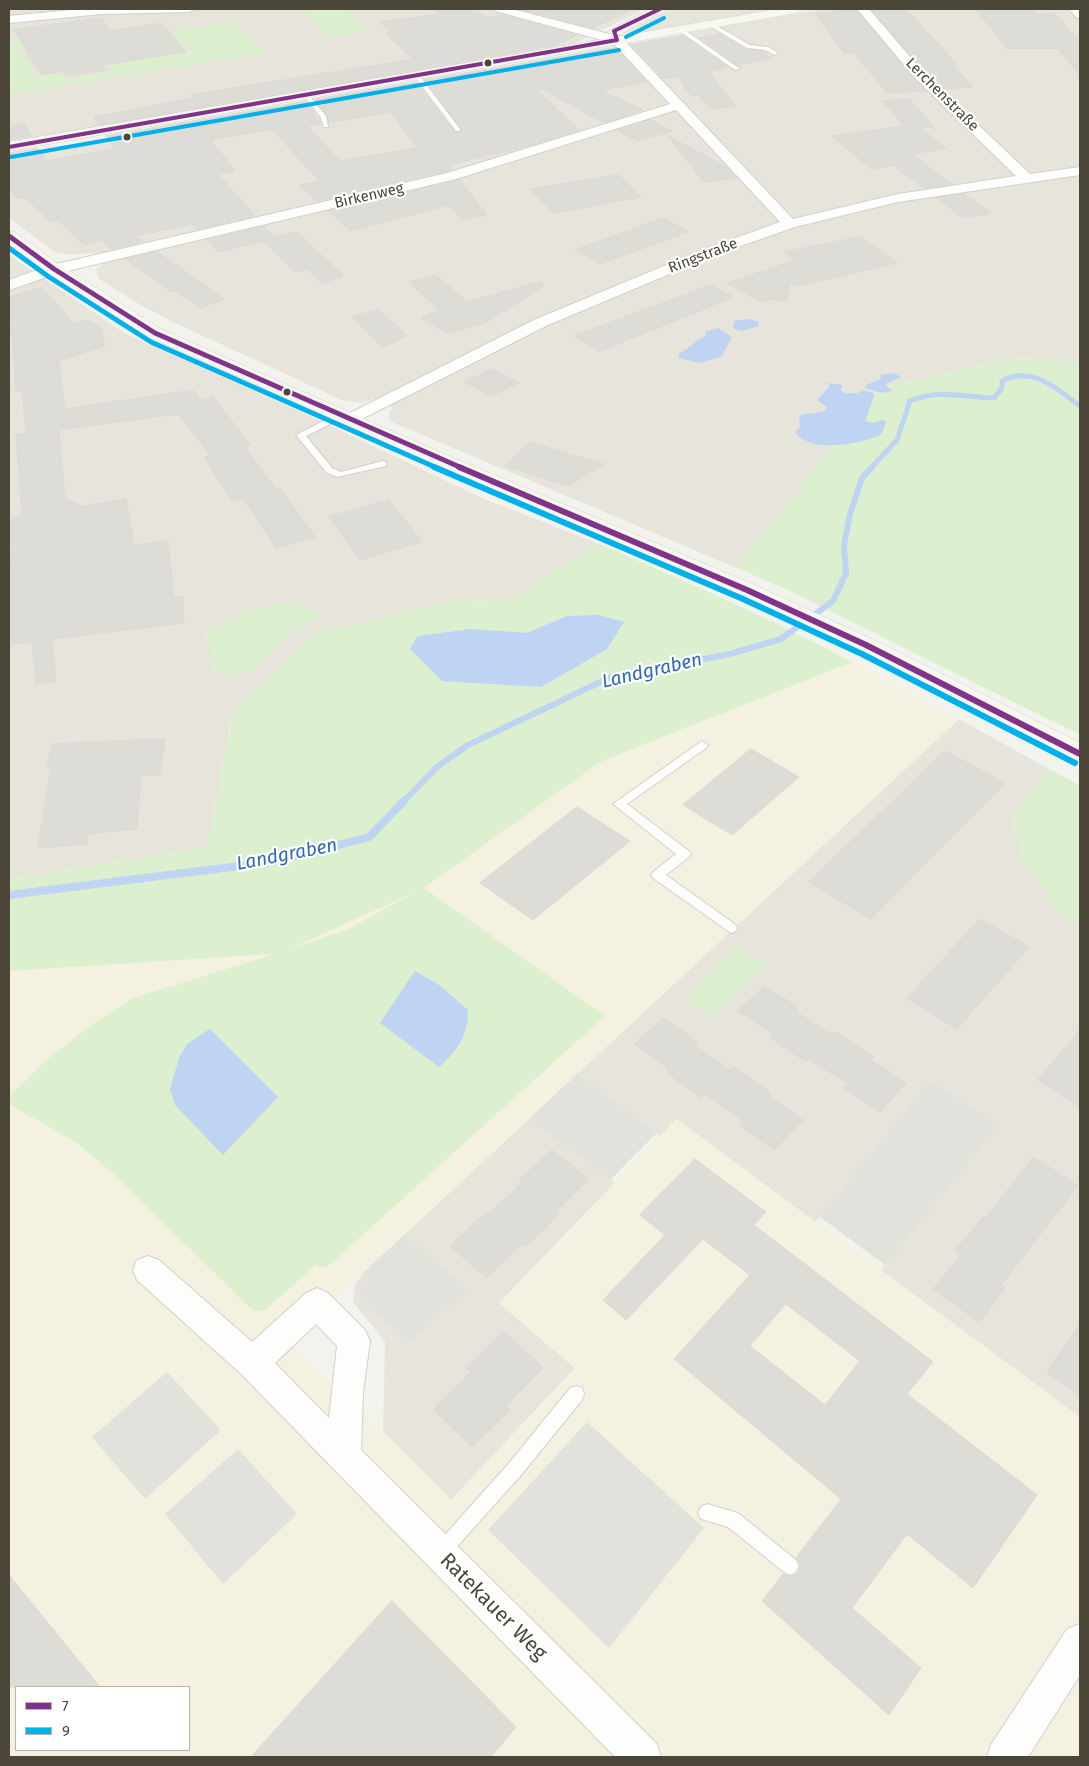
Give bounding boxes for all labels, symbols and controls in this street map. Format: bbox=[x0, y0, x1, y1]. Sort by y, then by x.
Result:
street label: Lerchenstraße bbox=[902, 55, 982, 135]
unlabelled marker bbox=[483, 58, 493, 68]
unlabelled marker bbox=[122, 132, 132, 142]
street label: Birkenweg bbox=[333, 179, 405, 213]
street label: Ringstraße bbox=[666, 235, 740, 277]
unlabelled marker bbox=[282, 387, 292, 397]
water label: Landgraben bbox=[600, 648, 704, 694]
water label: Landgraben bbox=[235, 834, 339, 876]
street label: Ratekauer Weg bbox=[434, 1548, 552, 1666]
legend bbox=[15, 1686, 190, 1751]
text: 7 bbox=[62, 1697, 69, 1715]
text: 9 bbox=[62, 1722, 70, 1740]

